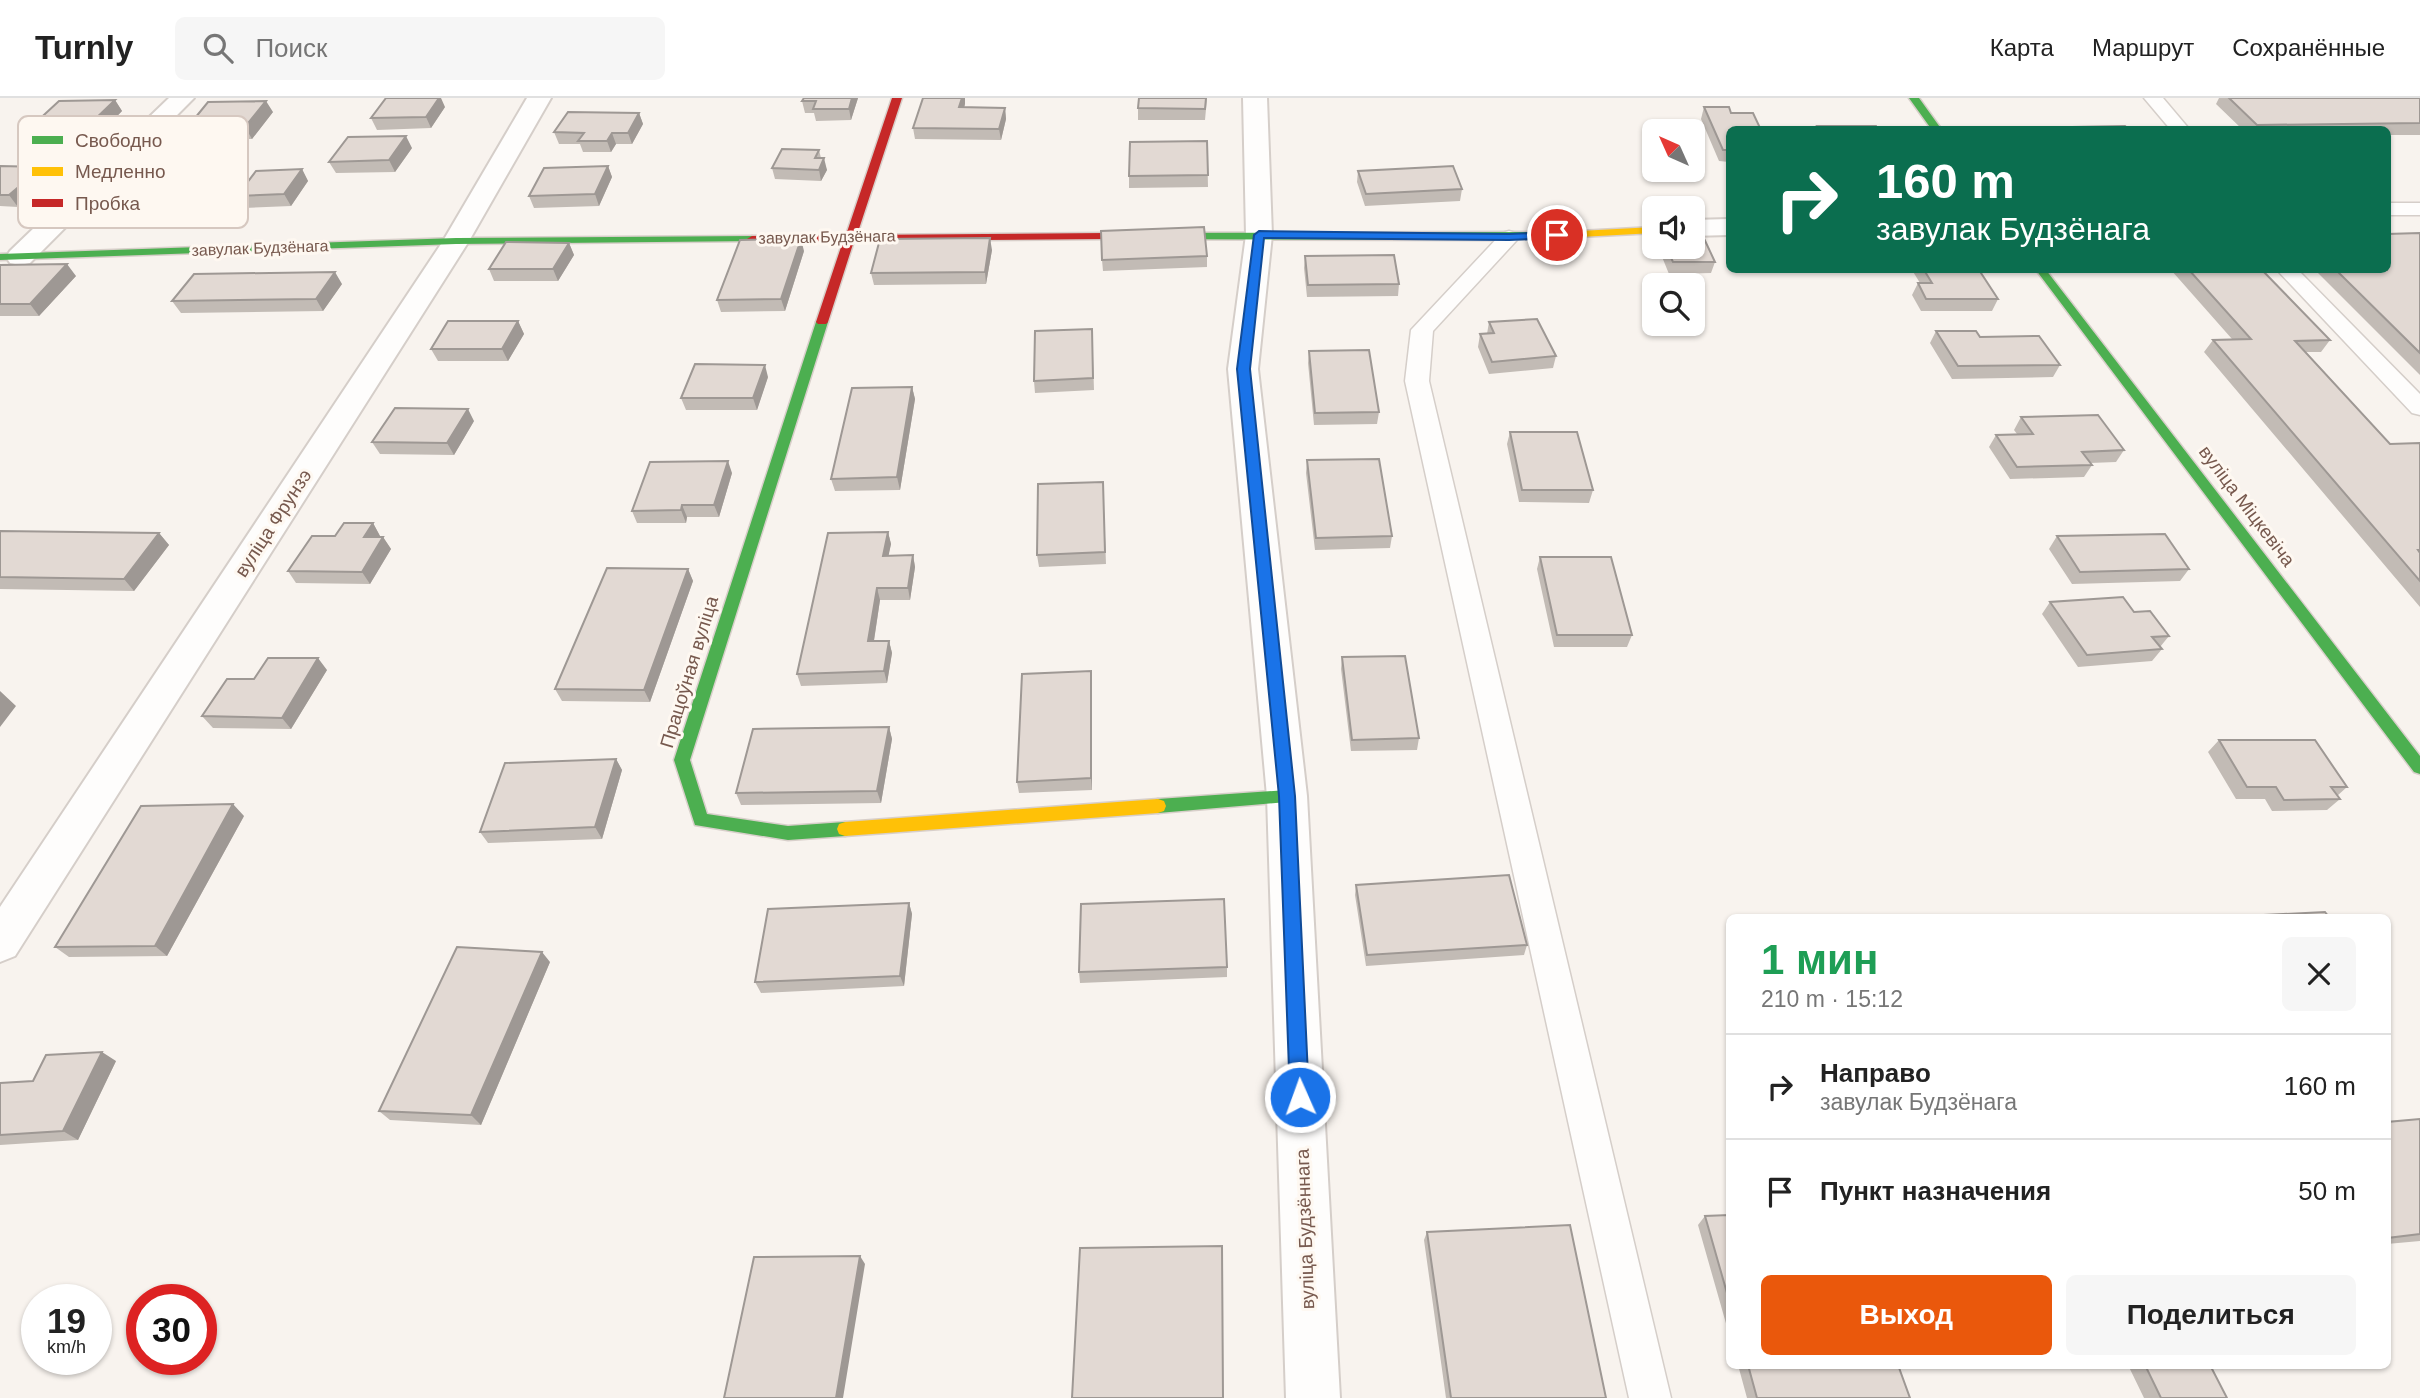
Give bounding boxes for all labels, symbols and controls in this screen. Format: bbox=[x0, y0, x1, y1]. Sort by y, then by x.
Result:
search box bbox=[175, 17, 665, 80]
text: Turnly bbox=[35, 29, 133, 66]
icon: search bbox=[199, 29, 237, 67]
text: Поиск bbox=[255, 33, 327, 63]
text: Карта bbox=[1990, 34, 2054, 61]
text: Маршрут bbox=[2092, 34, 2194, 61]
text: Сохранённые bbox=[2232, 34, 2385, 61]
legend bbox=[18, 116, 248, 228]
north arrow bbox=[1642, 119, 1704, 182]
map controls bbox=[1642, 119, 1705, 336]
text: Свободно bbox=[75, 130, 162, 151]
icon: right bbox=[1761, 154, 1852, 245]
text: 160 m bbox=[1876, 154, 2015, 208]
text: Медленно bbox=[75, 161, 165, 182]
text: Пробка bbox=[75, 193, 140, 214]
button: sound bbox=[1642, 196, 1705, 259]
pin bbox=[1527, 205, 1587, 265]
text: завулак Будзёнага bbox=[1876, 211, 2150, 247]
icon: arrive bbox=[1538, 216, 1576, 254]
street label: завулак Будзёнага bbox=[758, 227, 896, 247]
street label: завулак Будзёнага bbox=[191, 237, 329, 259]
button: search bbox=[1642, 273, 1705, 336]
street label: вуліца Міцкевіча bbox=[2195, 442, 2299, 571]
street label: вуліца Фрунзэ bbox=[230, 465, 316, 581]
street label: Працоўная вуліца bbox=[656, 593, 722, 750]
text: 1 мин bbox=[1761, 936, 1878, 983]
button: close bbox=[2282, 937, 2356, 1011]
text: 210 m · 15:12 bbox=[1761, 986, 1903, 1012]
text: Направо bbox=[1820, 1058, 1931, 1088]
position arrow bbox=[1263, 1060, 1337, 1134]
icon: right bbox=[1761, 1068, 1799, 1106]
text: 160 m bbox=[2284, 1071, 2356, 1101]
text: завулак Будзёнага bbox=[1820, 1089, 2017, 1115]
street label: вуліца Будзённага bbox=[1292, 1148, 1318, 1310]
icon: arrive bbox=[1761, 1173, 1799, 1211]
text: Пункт назначения bbox=[1820, 1176, 2051, 1206]
text: 50 m bbox=[2298, 1176, 2356, 1206]
button: Выход bbox=[1761, 1275, 2052, 1355]
button: Поделиться bbox=[2066, 1275, 2356, 1355]
speed limit sign: 30 bbox=[126, 1284, 217, 1375]
text: 19 bbox=[47, 1301, 86, 1340]
text: km/h bbox=[47, 1337, 86, 1357]

